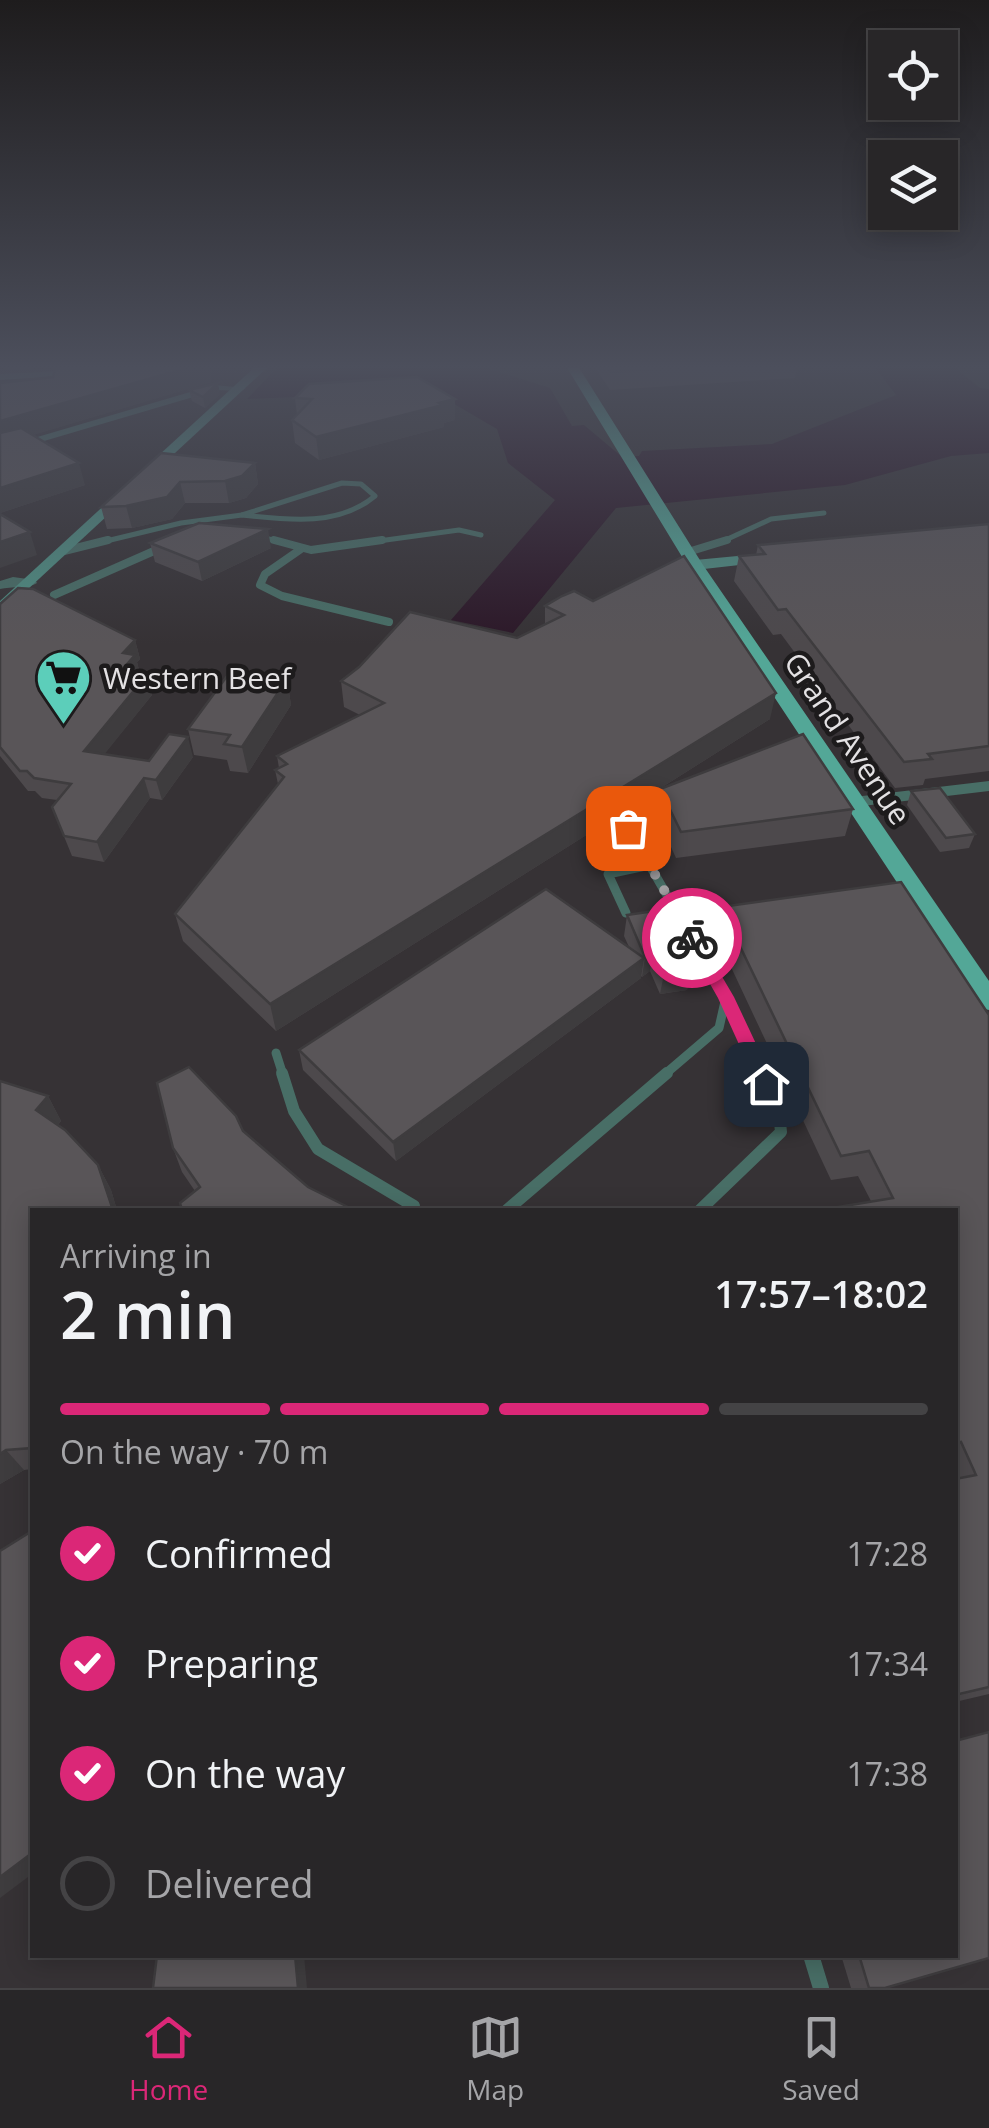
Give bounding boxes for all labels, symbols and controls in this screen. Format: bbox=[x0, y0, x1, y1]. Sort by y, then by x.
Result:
map controls bbox=[868, 30, 958, 230]
button: locate bbox=[868, 30, 958, 120]
button: layers bbox=[868, 140, 958, 230]
street label: Grand Avenue bbox=[775, 644, 921, 832]
supermarket icon: Western Beef bbox=[34, 647, 94, 726]
place label: Western Beef bbox=[103, 657, 293, 698]
pin bbox=[586, 786, 671, 871]
icon: bag bbox=[601, 801, 656, 856]
courier bbox=[642, 888, 742, 988]
icon: bike bbox=[665, 911, 720, 966]
pin bbox=[724, 1042, 809, 1127]
icon: home bbox=[739, 1057, 794, 1112]
text: Arriving in bbox=[60, 1234, 212, 1277]
text: 17:57–18:02 bbox=[714, 1267, 928, 1319]
text: 2 min bbox=[60, 1270, 235, 1358]
text: On the way · 70 m bbox=[60, 1430, 328, 1473]
icon: check bbox=[60, 1526, 115, 1581]
text: Confirmed bbox=[145, 1527, 333, 1579]
text: 17:28 bbox=[846, 1532, 928, 1575]
icon: check bbox=[60, 1636, 115, 1691]
text: Preparing bbox=[145, 1637, 318, 1689]
text: 17:34 bbox=[846, 1642, 928, 1685]
icon: check bbox=[60, 1746, 115, 1801]
text: On the way bbox=[145, 1747, 345, 1799]
text: 17:38 bbox=[846, 1752, 928, 1795]
text: Delivered bbox=[145, 1857, 314, 1909]
tab: Home bbox=[129, 2010, 208, 2108]
tab: Map bbox=[466, 2010, 524, 2108]
tab: Saved bbox=[782, 2010, 860, 2108]

